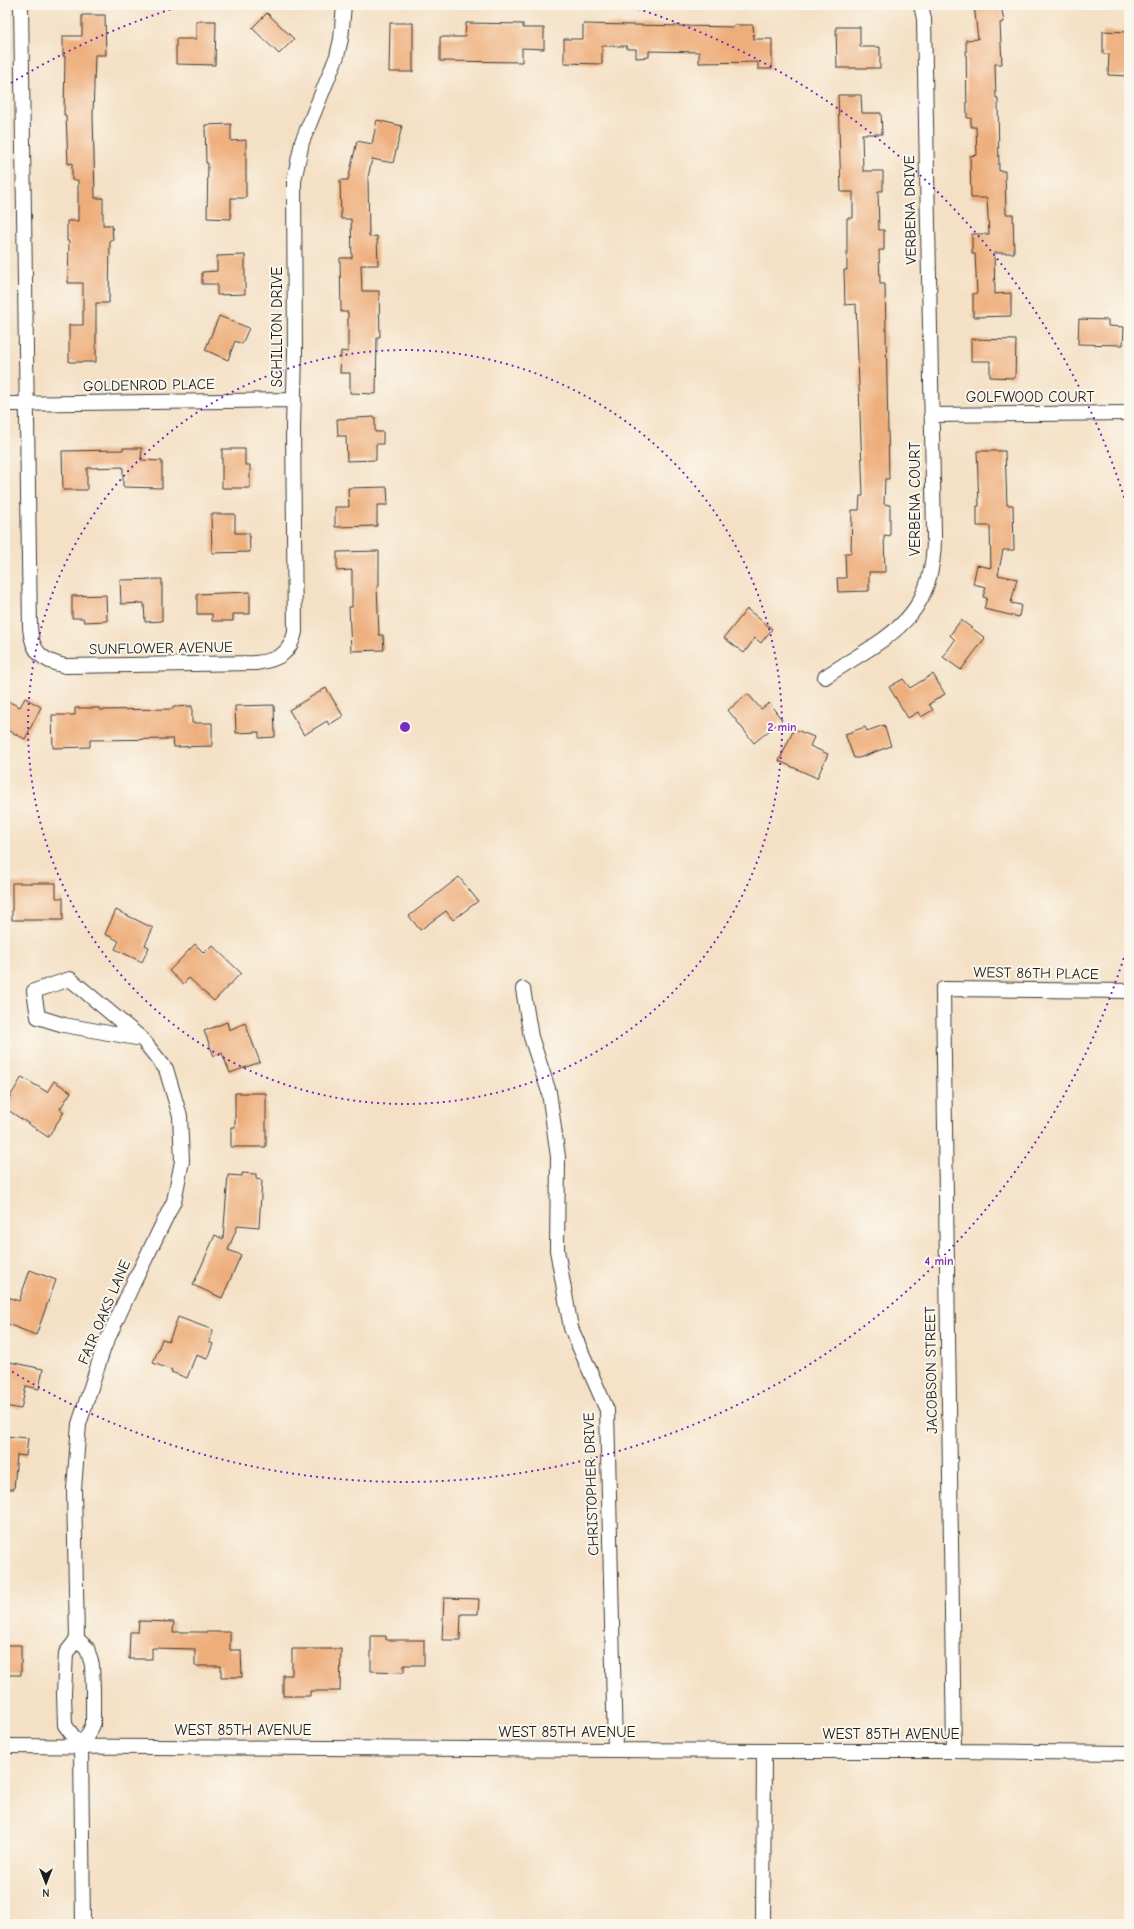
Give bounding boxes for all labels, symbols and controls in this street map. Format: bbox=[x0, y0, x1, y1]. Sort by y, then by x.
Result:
street label: VERBENA DRIVE bbox=[900, 155, 920, 265]
street label: SCHILLTON DRIVE bbox=[268, 267, 286, 387]
street label: GOLDENROD PLACE bbox=[83, 375, 215, 395]
street label: GOLFWOOD COURT bbox=[966, 388, 1095, 406]
street label: VERBENA COURT bbox=[906, 442, 924, 556]
street label: SUNFLOWER AVENUE bbox=[89, 638, 233, 658]
centre of rings bbox=[398, 720, 412, 734]
text: 2 min bbox=[767, 720, 797, 734]
street label: WEST 86TH PLACE bbox=[973, 963, 1099, 983]
text: 4 min bbox=[925, 1254, 953, 1268]
street label: FAIR OAKS LANE bbox=[74, 1257, 134, 1367]
street label: JACOBSON STREET bbox=[921, 1306, 941, 1434]
street label: CHRISTOPHER DRIVE bbox=[580, 1412, 602, 1556]
street label: WEST 85TH AVENUE bbox=[174, 1721, 312, 1739]
street label: WEST 85TH AVENUE bbox=[498, 1723, 636, 1741]
street label: WEST 85TH AVENUE bbox=[822, 1725, 960, 1743]
north arrow bbox=[26, 1863, 66, 1903]
text: N bbox=[42, 1886, 50, 1899]

